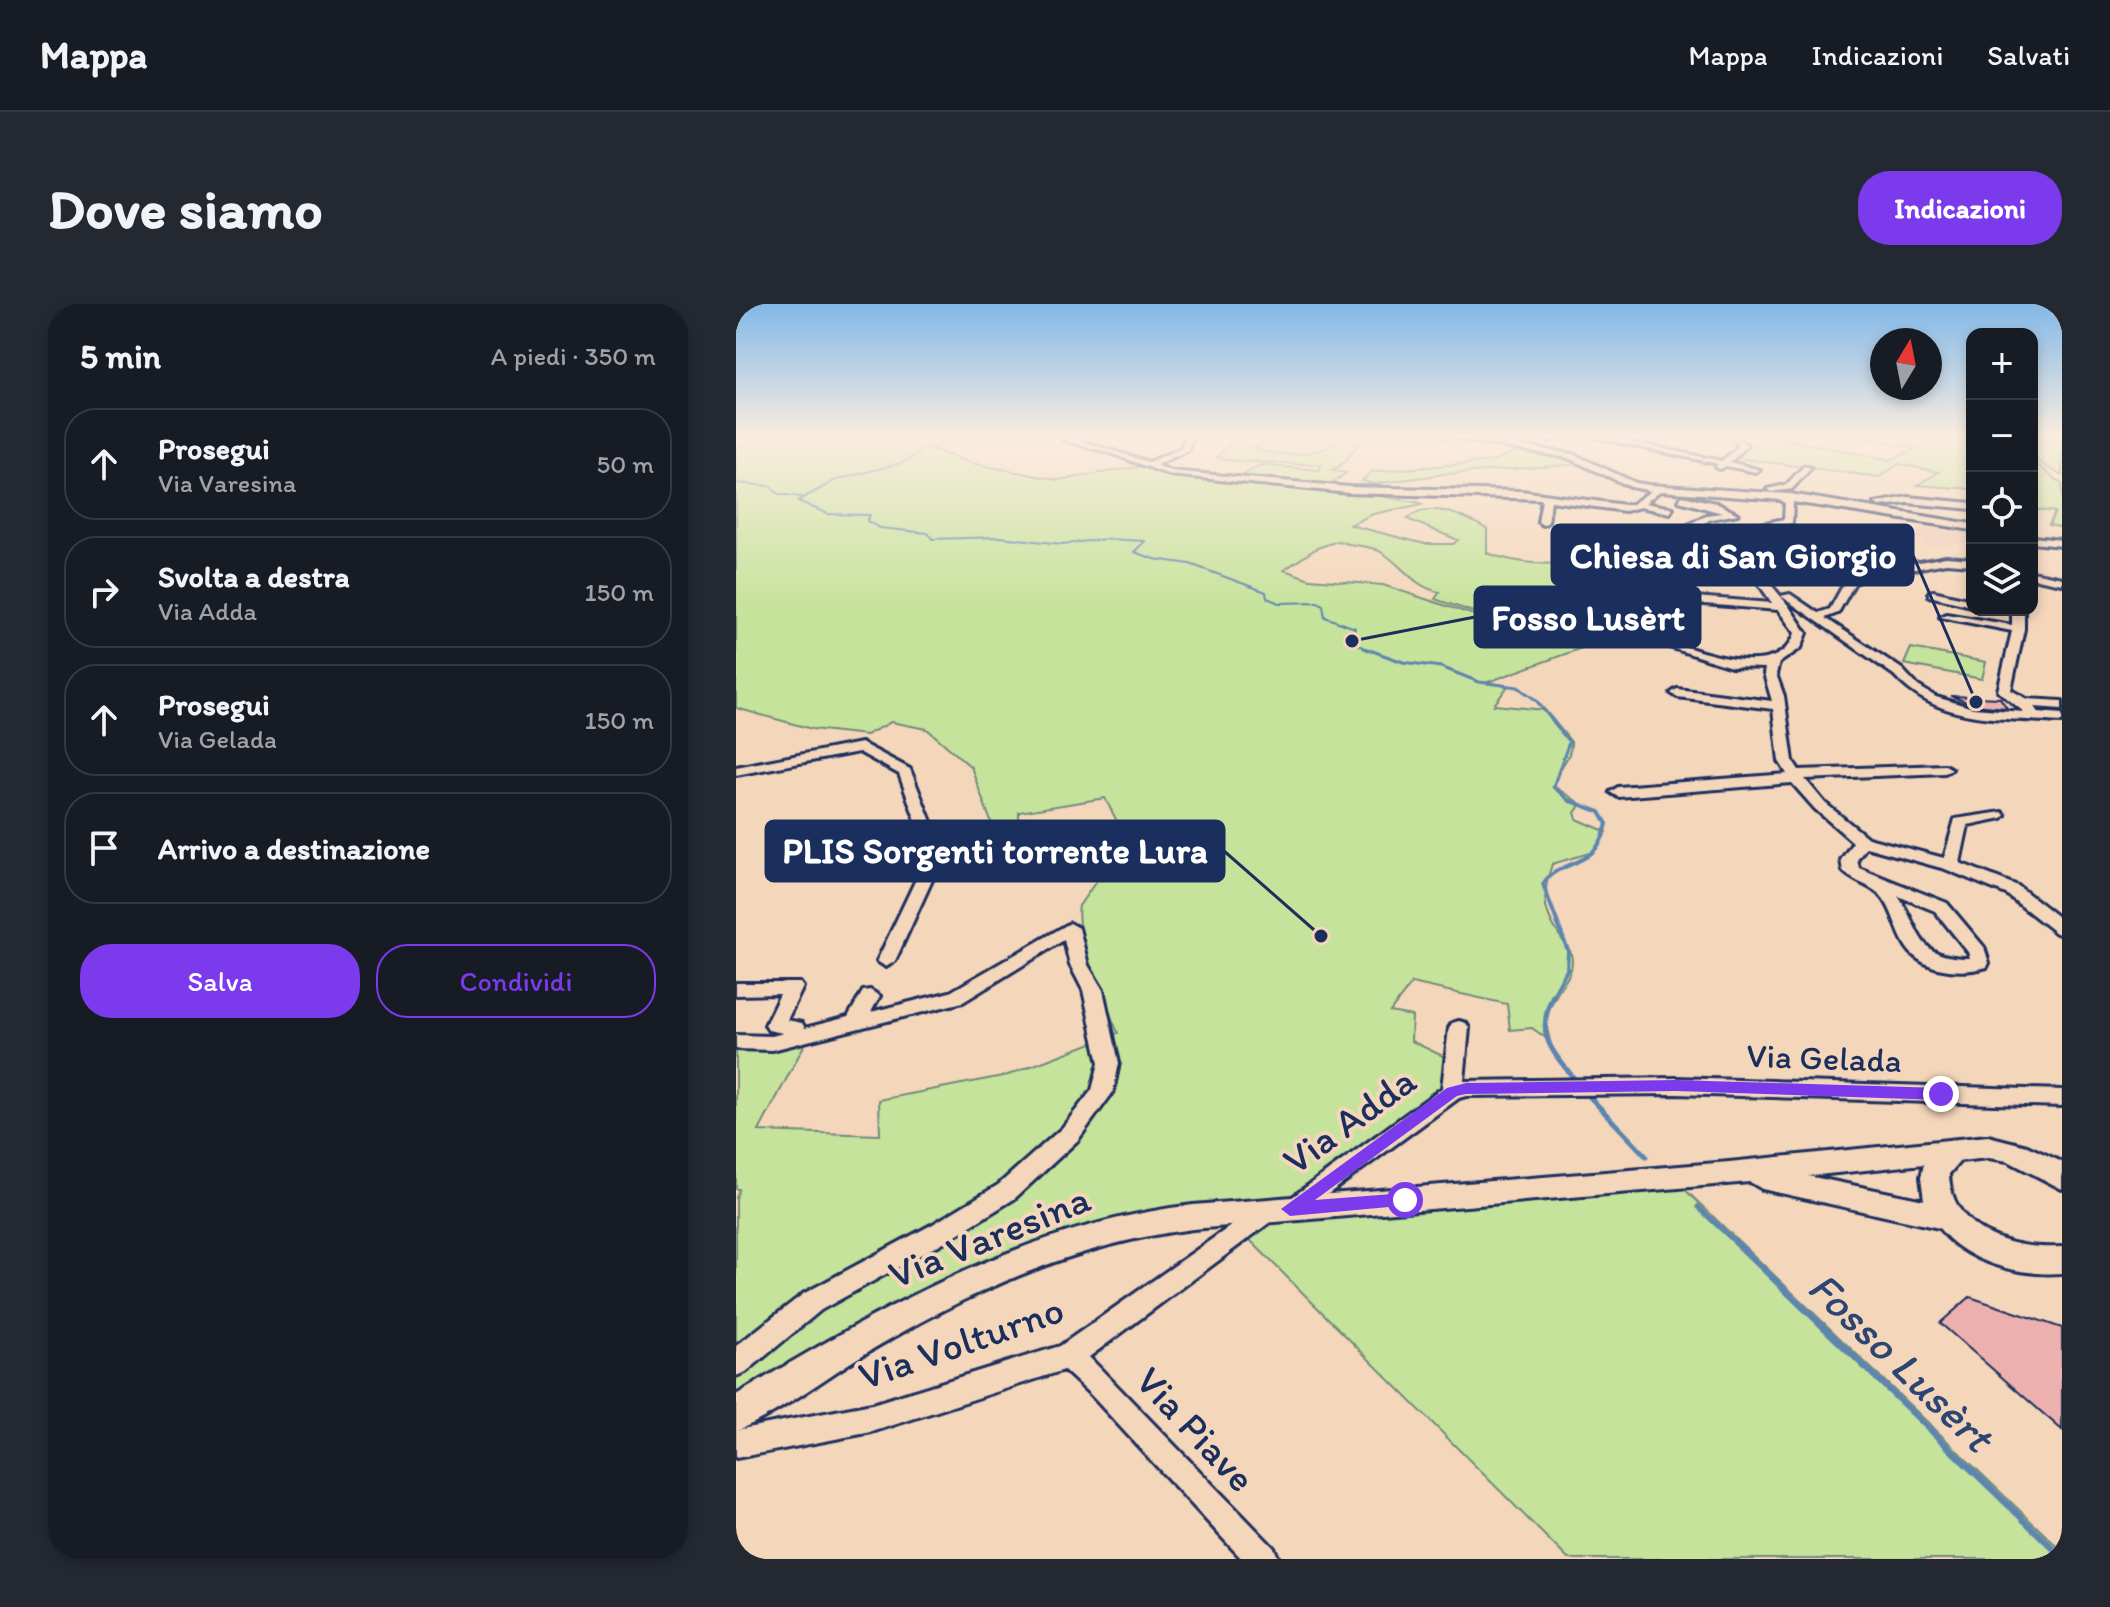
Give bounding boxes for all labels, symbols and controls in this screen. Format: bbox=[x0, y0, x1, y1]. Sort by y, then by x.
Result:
text: Mappa bbox=[40, 32, 147, 78]
text: Mappa bbox=[1689, 38, 1768, 72]
text: Indicazioni bbox=[1812, 38, 1943, 72]
text: Salvati bbox=[1987, 38, 2070, 72]
button: Indicazioni bbox=[1858, 171, 2062, 245]
text: Dove siamo bbox=[48, 175, 323, 242]
north arrow bbox=[1870, 328, 1942, 400]
map controls bbox=[1966, 328, 2038, 616]
button: + bbox=[1966, 328, 2038, 400]
text: 5 min bbox=[80, 336, 161, 377]
text: A piedi · 350 m bbox=[491, 340, 656, 372]
button: − bbox=[1966, 400, 2038, 472]
text: Prosegui bbox=[158, 430, 270, 467]
icon: ahead bbox=[82, 442, 126, 486]
text: 50 m bbox=[597, 448, 654, 480]
text: Via Varesina bbox=[158, 467, 297, 499]
button: locate bbox=[1966, 472, 2038, 544]
callout: Chiesa di San Giorgio bbox=[1552, 525, 1913, 585]
text: Chiesa di San Giorgio bbox=[1570, 534, 1896, 577]
button: layers bbox=[1966, 544, 2038, 616]
text: Svolta a destra bbox=[158, 558, 349, 595]
icon: right bbox=[82, 570, 126, 614]
text: 150 m bbox=[585, 576, 654, 608]
callout: Fosso Lusèrt bbox=[1475, 587, 1700, 647]
text: Via Adda bbox=[158, 595, 257, 627]
text: Fosso Lusèrt bbox=[1491, 596, 1685, 639]
text: Prosegui bbox=[158, 686, 270, 723]
icon: ahead bbox=[82, 698, 126, 742]
text: 150 m bbox=[585, 704, 654, 736]
text: Via Gelada bbox=[158, 723, 277, 755]
callout: PLIS Sorgenti torrente Lura bbox=[766, 821, 1224, 881]
icon: arrive bbox=[82, 826, 126, 870]
text: PLIS Sorgenti torrente Lura bbox=[782, 829, 1208, 872]
text: Arrivo a destinazione bbox=[158, 830, 430, 867]
button: Salva bbox=[80, 944, 360, 1018]
button: Condividi bbox=[376, 944, 656, 1018]
street label: Via Gelada bbox=[1746, 1035, 1902, 1081]
street label: Via Adda bbox=[1273, 1056, 1425, 1184]
route end bbox=[1923, 1076, 1959, 1112]
street label: Via Varesina bbox=[881, 1174, 1097, 1298]
route start bbox=[1387, 1182, 1423, 1218]
water label: Fosso Lusèrt bbox=[1798, 1260, 2007, 1465]
street label: Via Volturno bbox=[852, 1285, 1070, 1399]
street label: Via Piave bbox=[1126, 1356, 1266, 1502]

